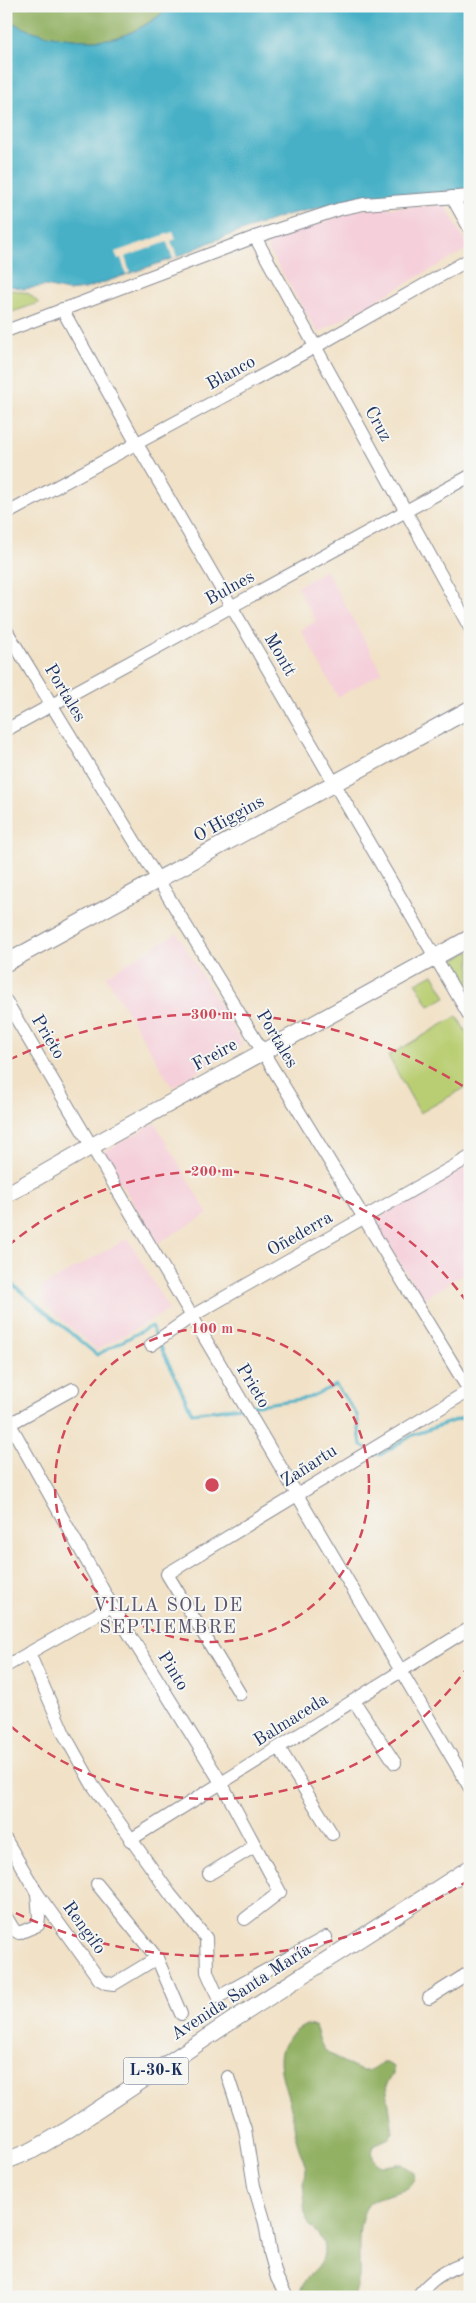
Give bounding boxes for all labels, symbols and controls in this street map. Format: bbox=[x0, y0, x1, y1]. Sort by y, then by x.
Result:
street label: Blanco bbox=[204, 352, 258, 394]
street label: Cruz bbox=[361, 403, 395, 445]
street label: Bulnes bbox=[203, 567, 258, 609]
street label: Montt bbox=[261, 630, 299, 680]
street label: Portales bbox=[41, 661, 89, 725]
street label: O'Higgins bbox=[191, 792, 268, 846]
street label: Portales bbox=[253, 1007, 301, 1071]
text: 300 m bbox=[191, 1008, 233, 1023]
street label: Prieto bbox=[28, 1012, 68, 1062]
street label: Freire bbox=[189, 1035, 241, 1075]
text: 200 m bbox=[191, 1165, 233, 1180]
street label: Oñederra bbox=[264, 1208, 336, 1260]
text: 100 m bbox=[191, 1322, 233, 1337]
street label: Prieto bbox=[233, 1361, 273, 1411]
street label: Zañartu bbox=[278, 1441, 340, 1491]
centre of rings bbox=[203, 1476, 221, 1494]
district label: VILLA SOL DE SEPTIEMBRE bbox=[93, 1597, 243, 1638]
street label: Pinto bbox=[154, 1648, 192, 1694]
street label: Balmaceda bbox=[251, 1690, 331, 1750]
street label: Rengifo bbox=[59, 1898, 109, 1958]
street label: Avenida Santa María bbox=[168, 1940, 314, 2044]
road number: L-30-K bbox=[124, 2058, 188, 2084]

